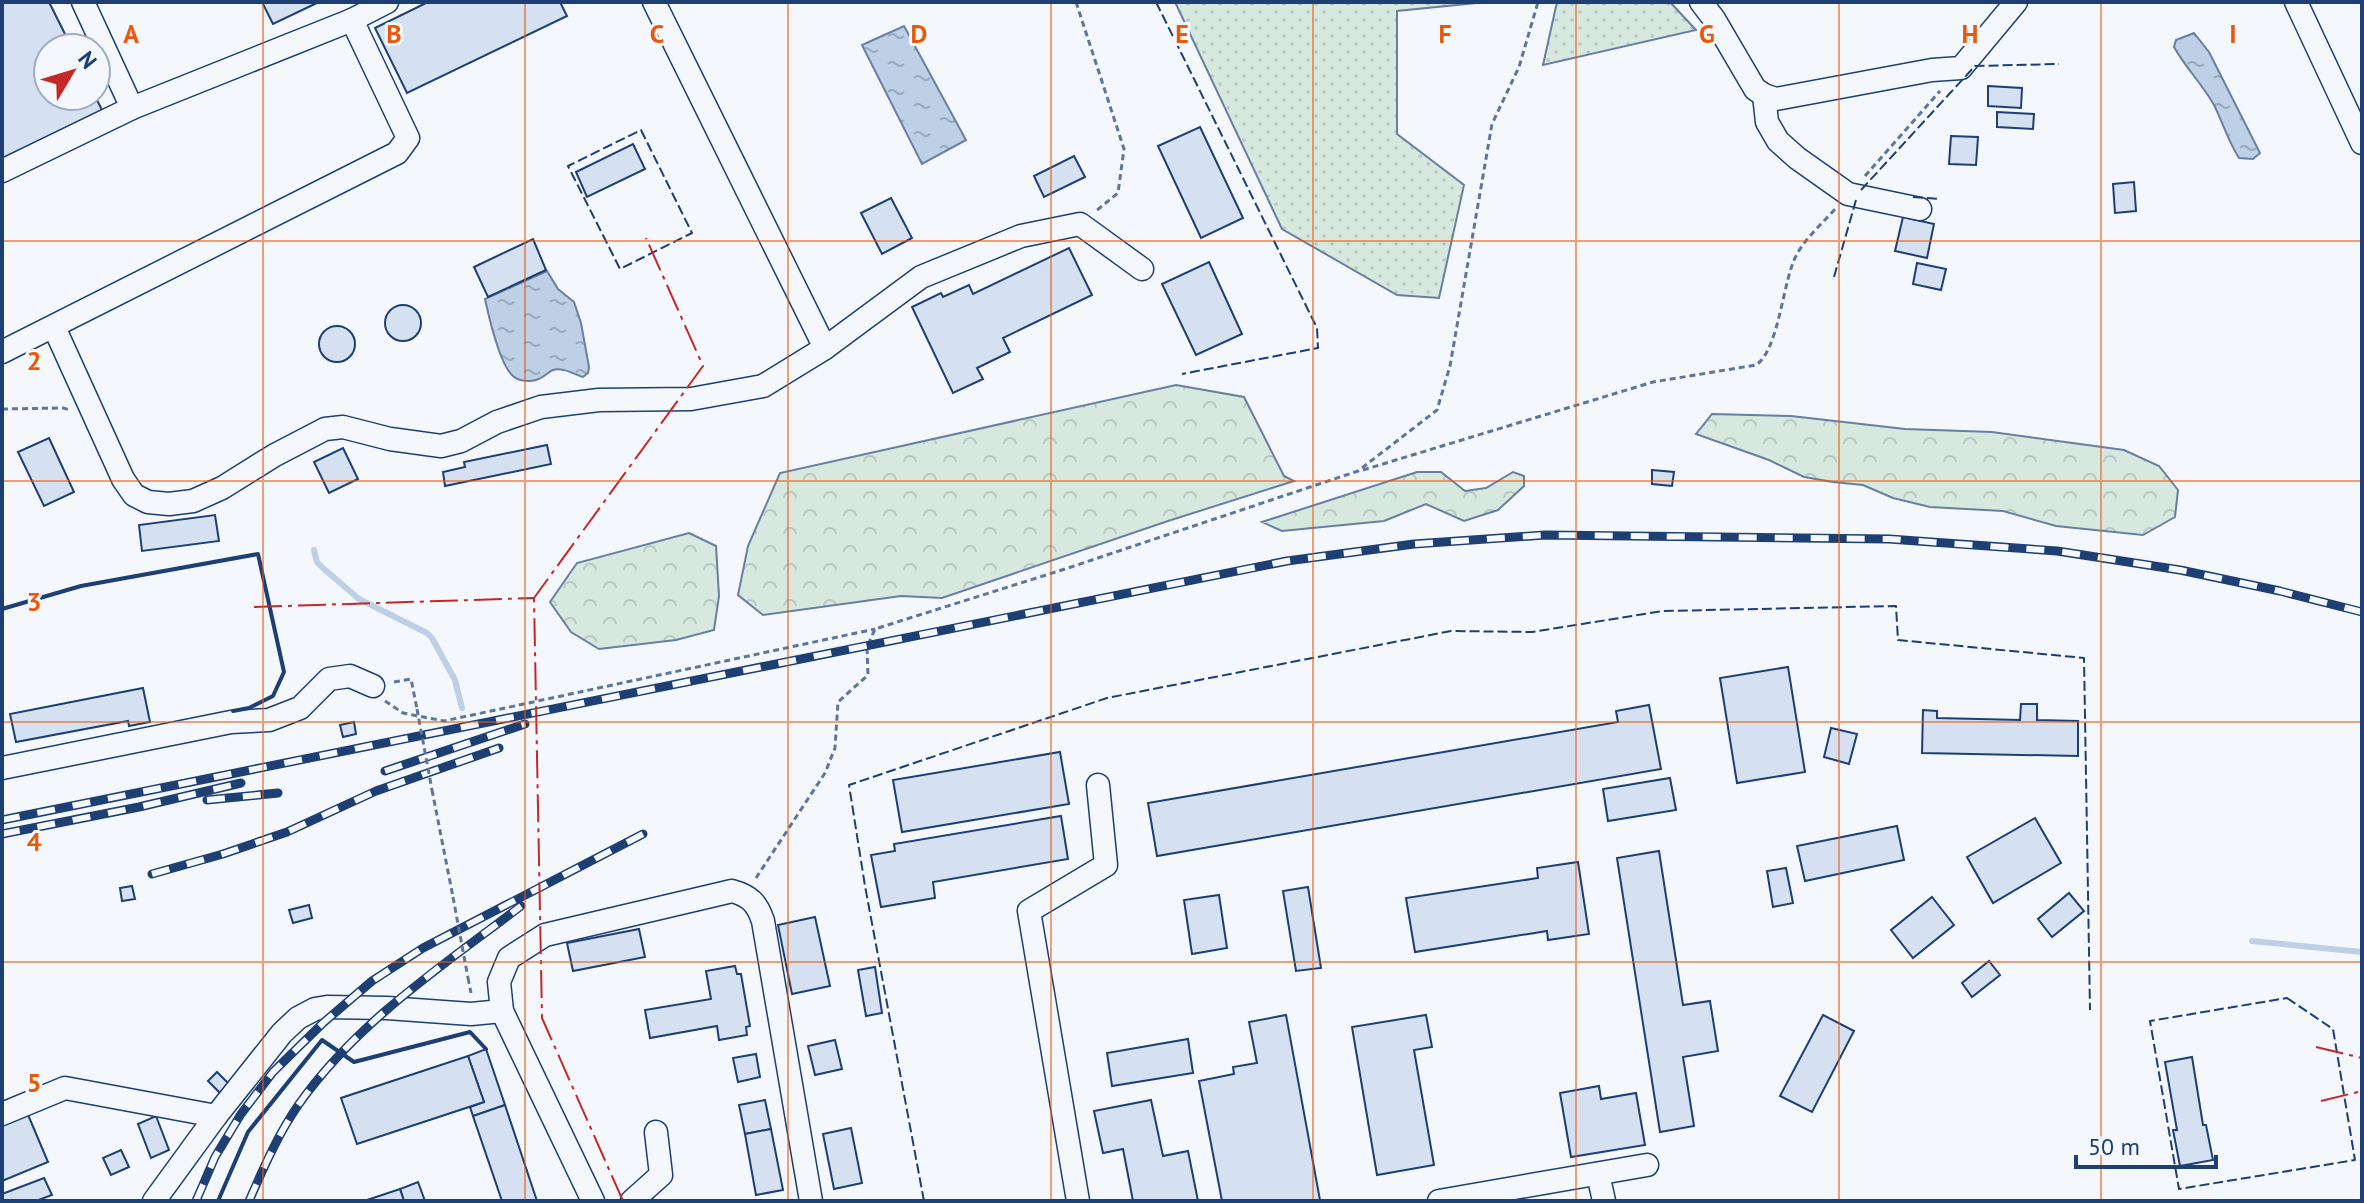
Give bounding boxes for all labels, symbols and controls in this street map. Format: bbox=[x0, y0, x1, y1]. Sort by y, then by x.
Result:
text: A bbox=[123, 17, 139, 50]
text: B bbox=[386, 17, 402, 50]
text: C bbox=[650, 17, 664, 50]
text: D bbox=[911, 17, 927, 50]
text: E bbox=[1175, 17, 1189, 50]
text: F bbox=[1438, 17, 1452, 50]
text: G bbox=[1699, 17, 1715, 50]
text: H bbox=[1962, 17, 1978, 50]
text: I bbox=[2229, 17, 2237, 50]
north arrow bbox=[32, 32, 112, 112]
text: N bbox=[72, 45, 103, 74]
text: 2 bbox=[27, 344, 41, 377]
text: 3 bbox=[27, 585, 41, 618]
text: 4 bbox=[27, 825, 42, 858]
text: 5 bbox=[27, 1066, 41, 1099]
scale bar bbox=[2076, 1119, 2216, 1169]
text: 50 m bbox=[2088, 1131, 2140, 1162]

